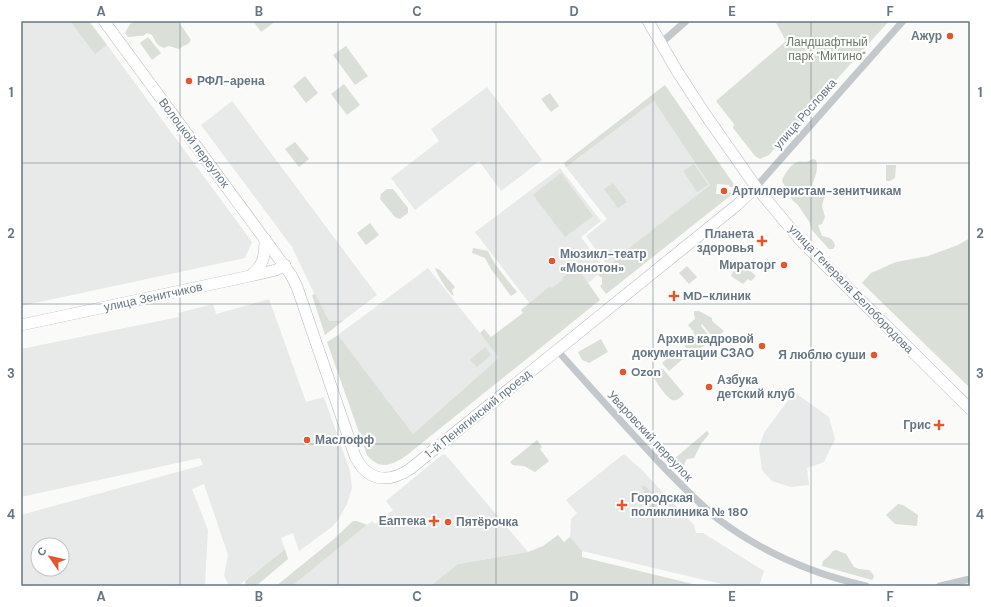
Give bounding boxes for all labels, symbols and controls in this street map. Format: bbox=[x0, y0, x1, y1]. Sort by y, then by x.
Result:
text: A bbox=[96, 3, 106, 20]
text: B bbox=[255, 3, 263, 20]
text: C bbox=[412, 3, 422, 20]
text: D bbox=[569, 3, 579, 20]
text: E bbox=[728, 3, 736, 20]
text: F bbox=[886, 3, 894, 20]
place label: Ажур bbox=[911, 28, 942, 44]
marker: Ажур bbox=[945, 31, 955, 41]
park label: Ландшафтный парк "Митино" bbox=[786, 34, 868, 64]
place label: РФЛ-арена bbox=[197, 73, 265, 89]
street label: улица Рословка bbox=[770, 75, 840, 153]
marker: РФЛ-арена bbox=[184, 76, 194, 86]
text: 1 bbox=[9, 84, 13, 101]
text: 1 bbox=[978, 84, 982, 101]
street label: Волоцкой переулок bbox=[155, 95, 233, 192]
place label: Артиллеристам-зенитчикам bbox=[732, 183, 902, 199]
marker: Артиллеристам-зенитчикам bbox=[719, 186, 729, 196]
street label: улица Генерала Белобородова bbox=[785, 221, 917, 357]
text: 2 bbox=[7, 225, 15, 242]
text: 2 bbox=[976, 225, 984, 242]
place label: Планета здоровья bbox=[697, 226, 754, 256]
marker: Планета здоровья bbox=[757, 236, 767, 246]
place label: Мюзикл-театр «Монотон» bbox=[560, 246, 647, 276]
marker: Мюзикл-театр «Монотон» bbox=[547, 256, 557, 266]
place label: Мираторг bbox=[719, 257, 776, 273]
marker: Мираторг bbox=[779, 260, 789, 270]
street label: улица Зенитчиков bbox=[102, 279, 204, 315]
place label: MD-клиник bbox=[683, 288, 752, 304]
marker: MD-клиник bbox=[668, 290, 680, 302]
place label: Архив кадровой документации СЗАО bbox=[632, 331, 754, 361]
marker: Архив кадровой документации СЗАО bbox=[757, 341, 767, 351]
place label: Я люблю суши bbox=[778, 347, 866, 363]
marker: Я люблю суши bbox=[869, 350, 879, 360]
place label: Ozon bbox=[631, 364, 661, 380]
text: 3 bbox=[7, 365, 15, 382]
text: 3 bbox=[976, 365, 984, 382]
street label: 1-й Пенягинский проезд bbox=[421, 366, 535, 462]
marker: Ozon bbox=[618, 367, 628, 377]
place label: Азбука детский клуб bbox=[717, 372, 795, 402]
marker: Азбука детский клуб bbox=[704, 382, 714, 392]
street label: Уваровский переулок bbox=[604, 387, 697, 485]
place label: Грис bbox=[903, 417, 931, 433]
marker: Грис bbox=[934, 420, 944, 430]
place label: Маслофф bbox=[315, 432, 375, 448]
marker: Маслофф bbox=[302, 435, 312, 445]
place label: Городская поликлиника № 180 bbox=[631, 490, 748, 520]
marker: Городская поликлиника № 180 bbox=[616, 499, 628, 511]
text: 4 bbox=[7, 506, 15, 523]
text: 4 bbox=[976, 506, 984, 523]
place label: Еаптека bbox=[379, 513, 426, 529]
place label: Пятёрочка bbox=[456, 514, 519, 530]
marker: Еаптека bbox=[429, 516, 439, 526]
marker: Пятёрочка bbox=[443, 517, 453, 527]
north arrow bbox=[30, 537, 70, 577]
text: С bbox=[34, 544, 50, 559]
text: A bbox=[96, 588, 106, 605]
text: B bbox=[255, 588, 263, 605]
text: C bbox=[412, 588, 422, 605]
text: D bbox=[569, 588, 579, 605]
text: E bbox=[728, 588, 736, 605]
text: F bbox=[886, 588, 894, 605]

